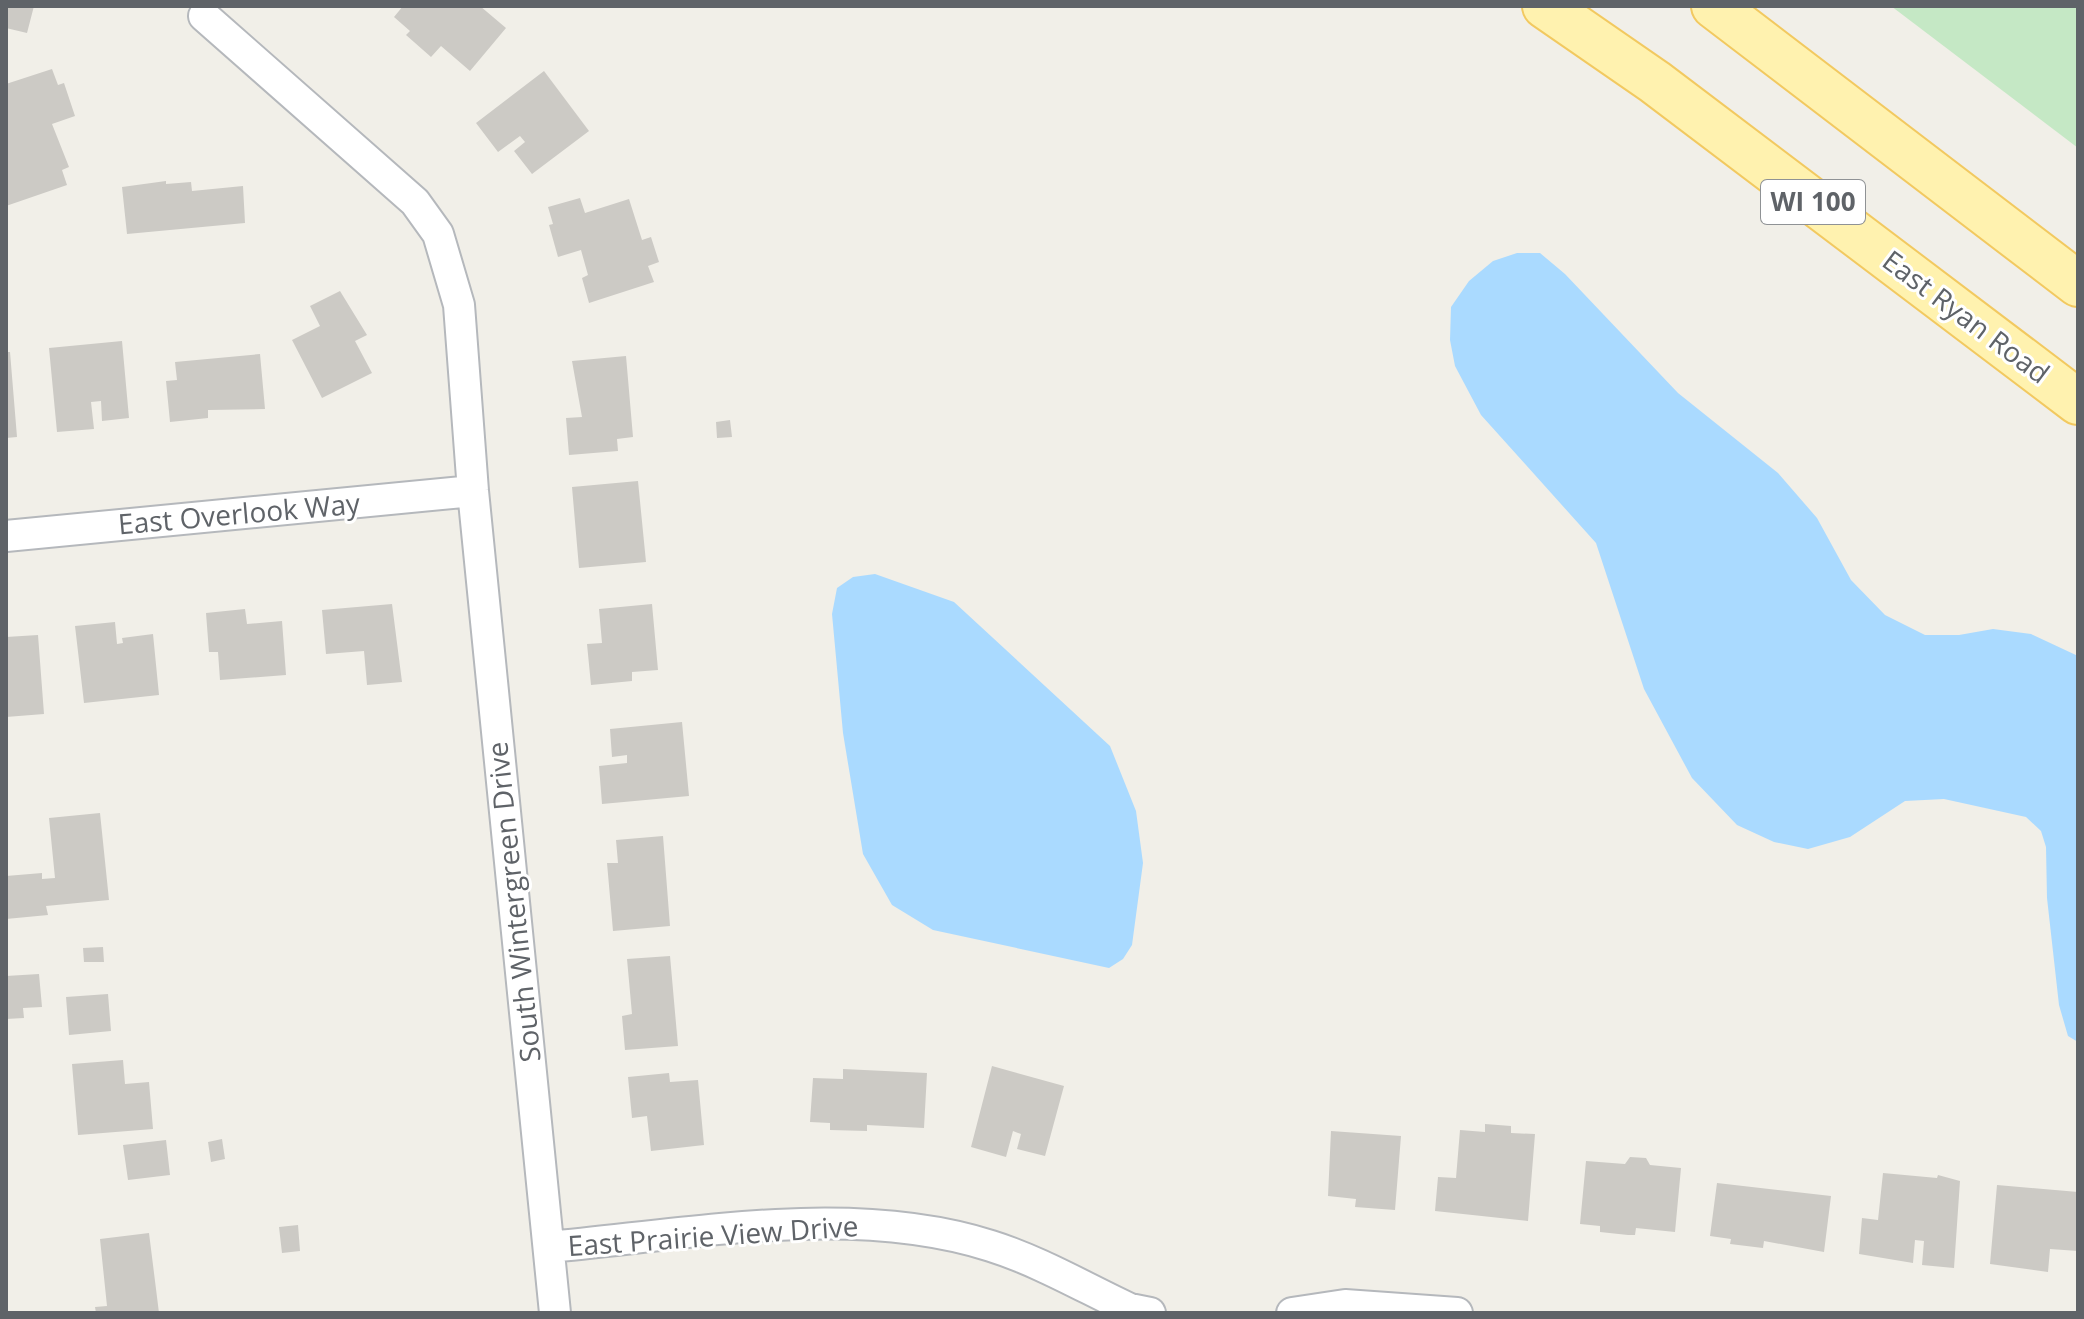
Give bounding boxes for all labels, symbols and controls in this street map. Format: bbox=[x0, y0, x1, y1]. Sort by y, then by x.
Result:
road number: WI 100 bbox=[1761, 180, 1865, 224]
street label: East Ryan Road bbox=[1875, 241, 2058, 392]
street label: East Overlook Way bbox=[116, 483, 362, 543]
street label: South Wintergreen Drive bbox=[477, 740, 549, 1064]
street label: East Prairie View Drive bbox=[566, 1206, 859, 1264]

